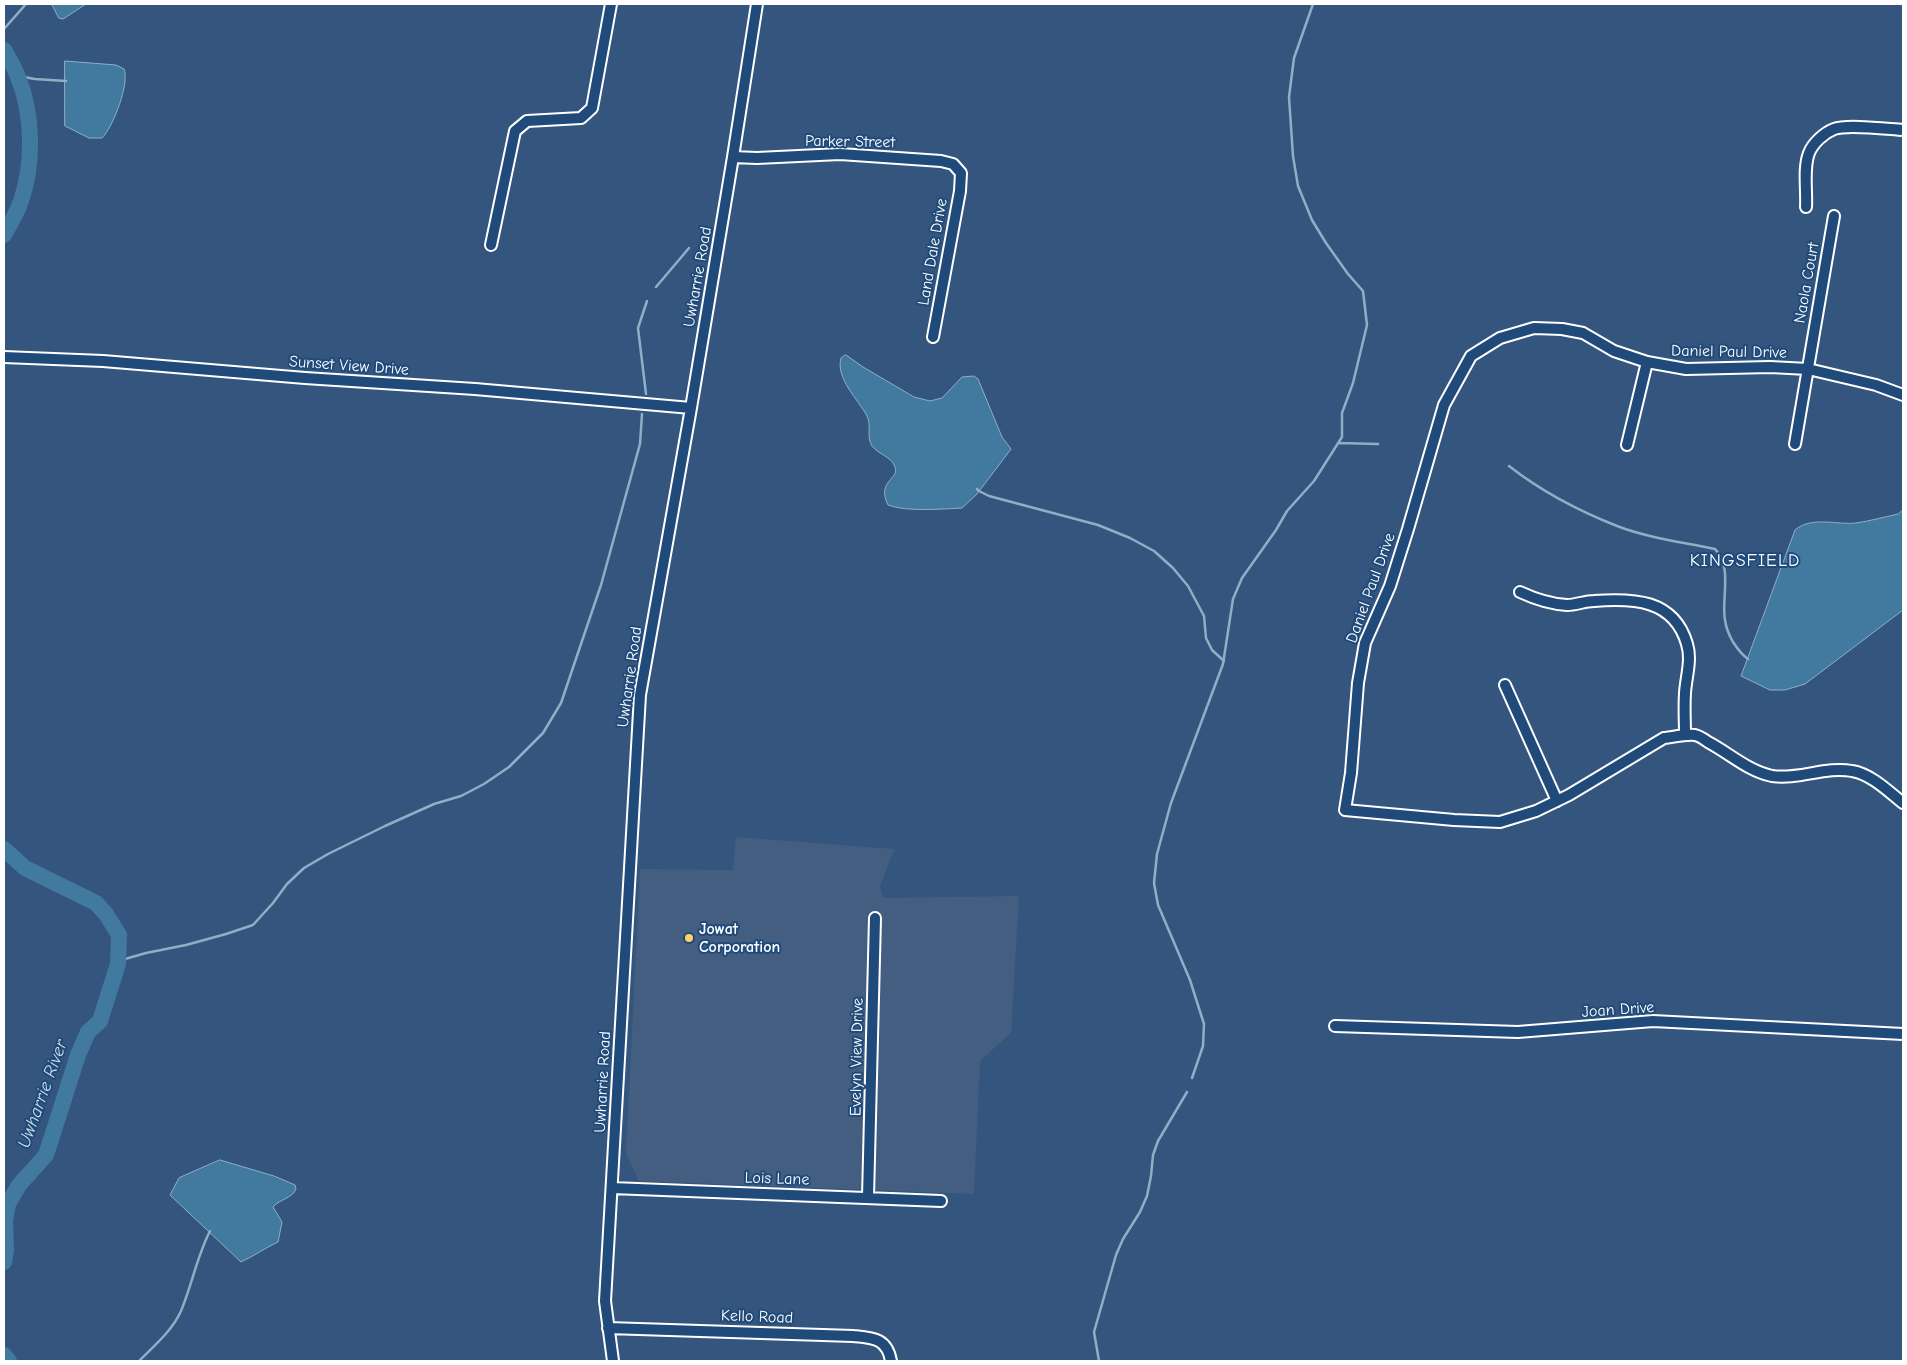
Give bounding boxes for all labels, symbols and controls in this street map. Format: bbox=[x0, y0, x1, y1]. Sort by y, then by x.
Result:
street label: Parker Street bbox=[805, 132, 895, 152]
street label: Land Dale Drive bbox=[914, 197, 952, 307]
street label: Uwharrie Road bbox=[680, 225, 716, 329]
street label: Naola Court bbox=[1790, 241, 1824, 325]
street label: Daniel Paul Drive bbox=[1671, 341, 1787, 363]
street label: Sunset View Drive bbox=[288, 352, 410, 380]
street label: Daniel Paul Drive bbox=[1342, 530, 1400, 646]
district label: KINGSFIELD bbox=[1689, 550, 1801, 572]
street label: Uwharrie Road bbox=[613, 625, 647, 729]
place label: Jowat Corporation bbox=[699, 919, 780, 957]
marker: Jowat Corporation bbox=[683, 932, 695, 944]
street label: Evelyn View Drive bbox=[846, 998, 868, 1116]
street label: Joan Drive bbox=[1581, 998, 1655, 1022]
street label: Uwharrie Road bbox=[591, 1031, 615, 1133]
water label: Uwharrie River bbox=[13, 1037, 73, 1151]
street label: Lois Lane bbox=[744, 1168, 810, 1190]
street label: Kello Road bbox=[721, 1306, 793, 1328]

